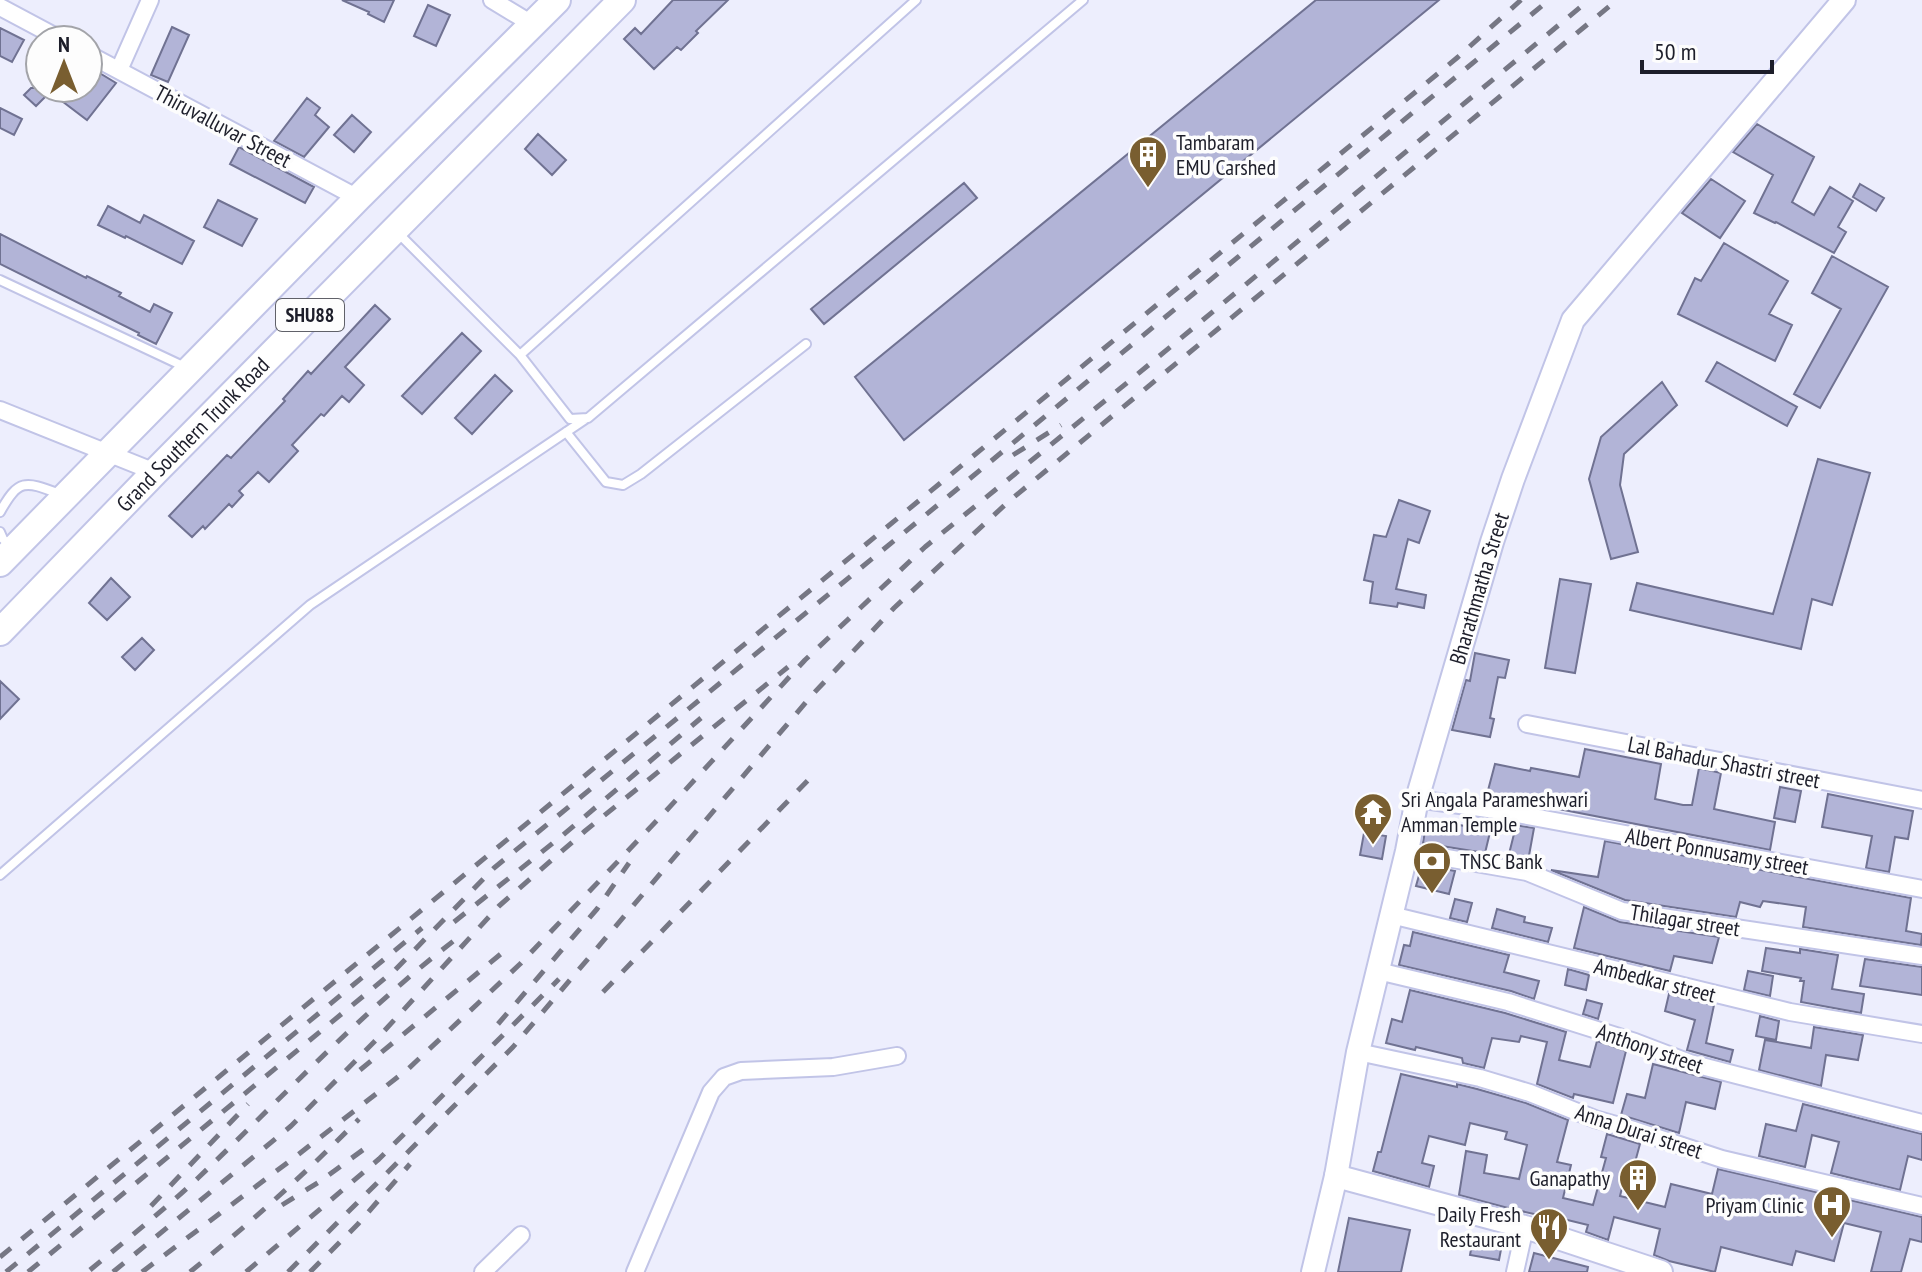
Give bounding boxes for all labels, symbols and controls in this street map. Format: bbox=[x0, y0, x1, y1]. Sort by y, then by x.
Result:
north arrow bbox=[24, 24, 104, 104]
scale bar bbox=[1642, 24, 1772, 74]
text: N bbox=[58, 30, 70, 58]
text: 50 m bbox=[1654, 36, 1696, 67]
street label: Thiruvalluvar Street bbox=[150, 78, 296, 174]
place label: Tambaram EMU Carshed bbox=[1176, 128, 1276, 181]
building icon: Tambaram EMU Carshed bbox=[1127, 134, 1169, 189]
road number: SHU88 bbox=[276, 299, 344, 331]
street label: Grand Southern Trunk Road bbox=[110, 351, 275, 518]
street label: Bharathmatha Street bbox=[1443, 509, 1515, 668]
street label: Lal Bahadur Shastri street bbox=[1626, 730, 1822, 794]
place label: Sri Angala Parameshwari Amman Temple bbox=[1401, 785, 1588, 838]
temple icon: Sri Angala Parameshwari Amman Temple bbox=[1352, 791, 1394, 846]
street label: Albert Ponnusamy street bbox=[1623, 821, 1811, 881]
bank icon: TNSC Bank bbox=[1411, 840, 1453, 895]
place label: TNSC Bank bbox=[1460, 847, 1543, 875]
street label: Thilagar street bbox=[1628, 898, 1742, 942]
street label: Ambedkar street bbox=[1591, 951, 1719, 1009]
street label: Anthony street bbox=[1593, 1017, 1707, 1079]
street label: Anna Durai street bbox=[1572, 1097, 1706, 1165]
building icon: Ganapathy bbox=[1617, 1157, 1659, 1212]
place label: Ganapathy bbox=[1530, 1164, 1611, 1192]
hospital icon: Priyam Clinic bbox=[1811, 1184, 1853, 1239]
place label: Priyam Clinic bbox=[1706, 1191, 1804, 1219]
place label: Daily Fresh Restaurant bbox=[1437, 1200, 1521, 1253]
restaurant icon: Daily Fresh Restaurant bbox=[1528, 1206, 1570, 1261]

